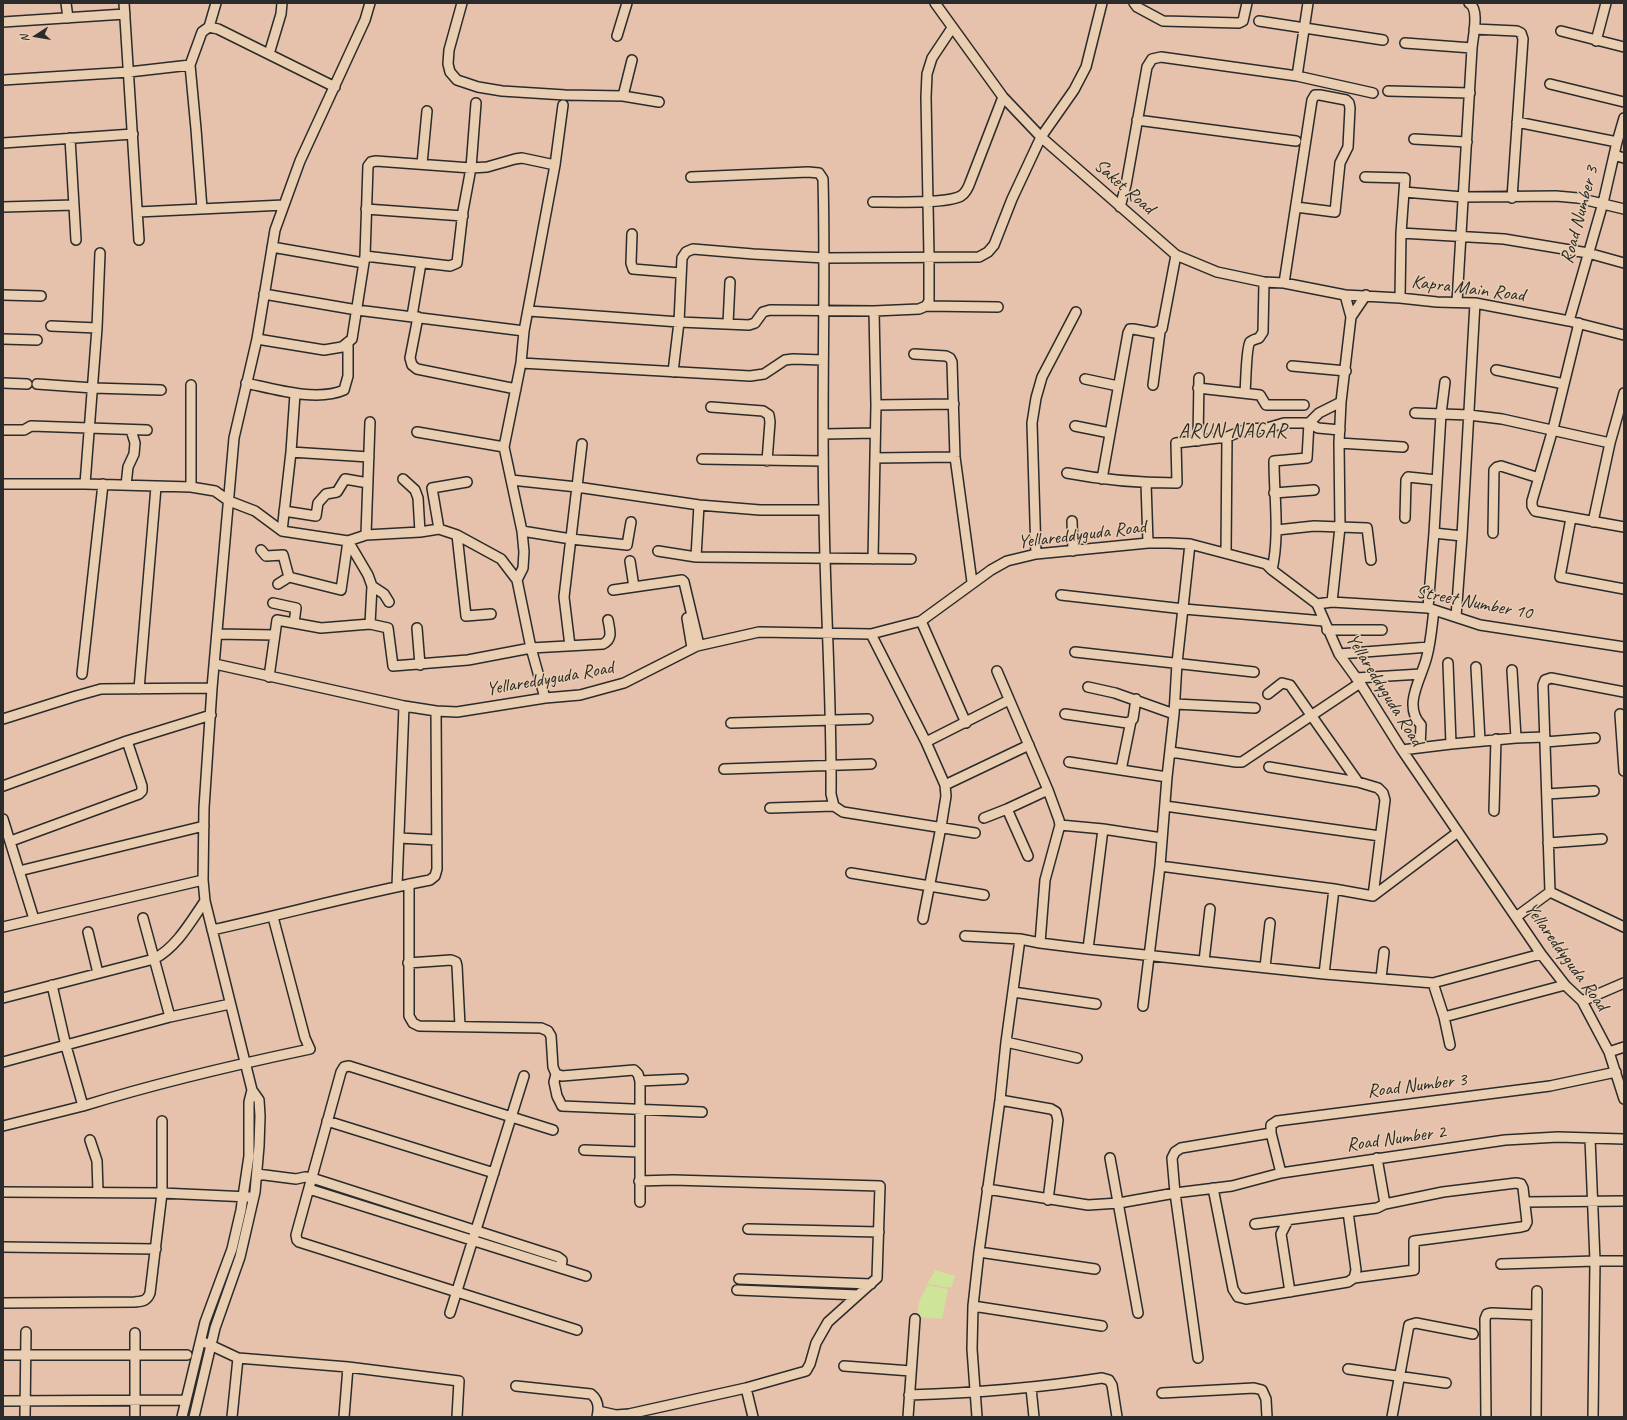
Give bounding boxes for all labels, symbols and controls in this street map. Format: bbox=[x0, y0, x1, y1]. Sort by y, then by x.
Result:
north arrow bbox=[16, 16, 56, 56]
text: N bbox=[17, 34, 32, 43]
street label: Saket Road bbox=[1089, 154, 1159, 220]
street label: Road Number 3 bbox=[1556, 164, 1604, 266]
street label: Kapra Main Road bbox=[1410, 271, 1526, 307]
district label: ARUN NAGAR bbox=[1179, 420, 1287, 444]
street label: Yellareddyguda Road bbox=[1017, 516, 1147, 554]
street label: Street Number 10 bbox=[1414, 581, 1534, 625]
street label: Yellareddyguda Road bbox=[1340, 629, 1428, 751]
street label: Yellareddyguda Road bbox=[485, 657, 615, 701]
street label: Yellareddyguda Road bbox=[1519, 898, 1613, 1016]
street label: Road Number 3 bbox=[1366, 1069, 1468, 1103]
street label: Road Number 2 bbox=[1345, 1121, 1447, 1157]

